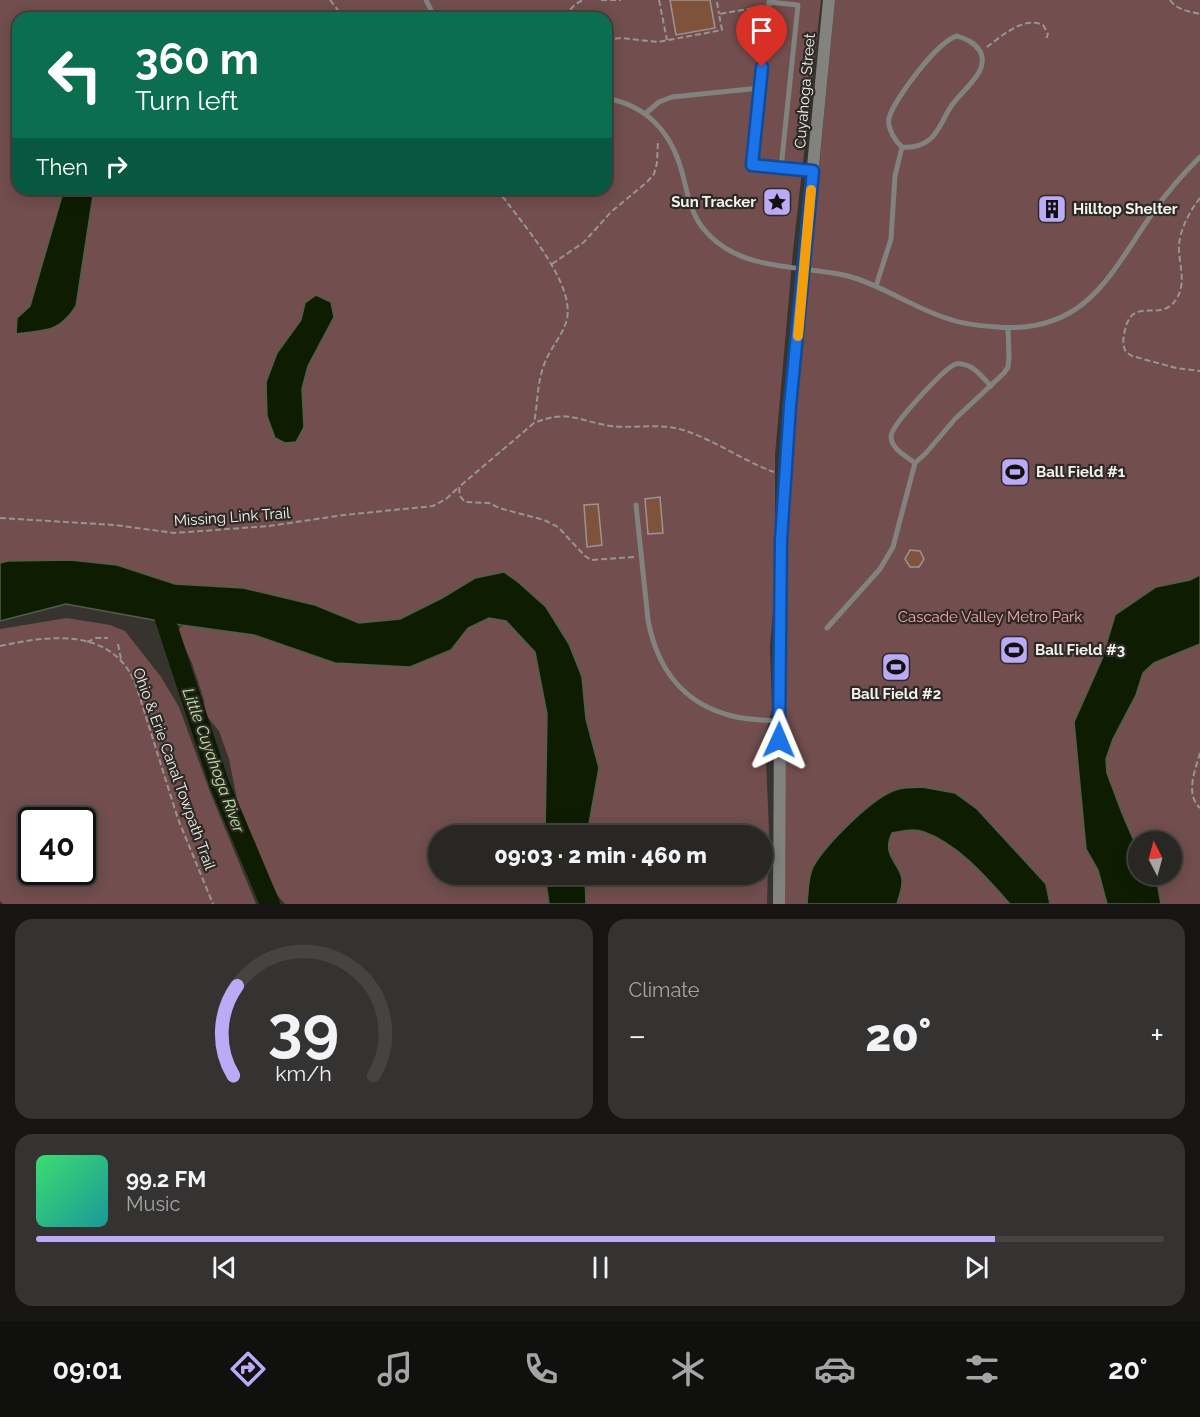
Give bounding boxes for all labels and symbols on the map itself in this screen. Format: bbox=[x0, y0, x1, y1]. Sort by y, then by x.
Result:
pin bbox=[736, 5, 787, 67]
street label: Cuyahoga Street bbox=[791, 33, 819, 149]
place icon: Sun Tracker bbox=[761, 186, 793, 218]
place label: Sun Tracker bbox=[671, 193, 756, 211]
building icon: Hilltop Shelter bbox=[1036, 193, 1068, 225]
place label: Hilltop Shelter bbox=[1073, 200, 1178, 218]
sports icon: Ball Field #1 bbox=[999, 456, 1031, 488]
place label: Ball Field #1 bbox=[1036, 463, 1126, 481]
street label: Missing Link Trail bbox=[173, 504, 292, 530]
park label: Cascade Valley Metro Park bbox=[898, 608, 1082, 626]
sports icon: Ball Field #3 bbox=[998, 634, 1030, 666]
place label: Ball Field #3 bbox=[1035, 641, 1125, 659]
sports icon: Ball Field #2 bbox=[880, 651, 912, 683]
street label: Ohio & Erie Canal Towpath Trail bbox=[129, 665, 219, 873]
water label: Little Cuyahoga River bbox=[179, 685, 249, 836]
place label: Ball Field #2 bbox=[851, 685, 941, 703]
position arrow bbox=[747, 708, 811, 772]
speed limit sign: 40 bbox=[18, 807, 96, 885]
north arrow bbox=[1128, 831, 1182, 885]

